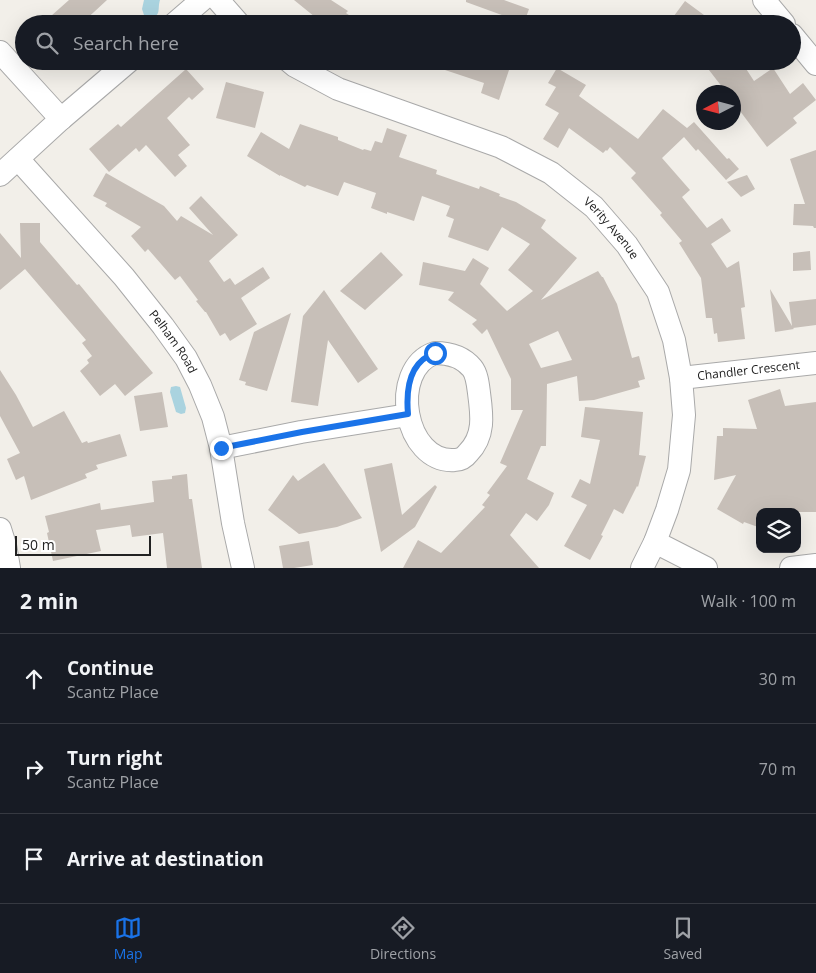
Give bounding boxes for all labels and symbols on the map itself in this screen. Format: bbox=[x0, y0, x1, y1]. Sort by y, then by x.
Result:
north arrow bbox=[696, 85, 741, 130]
street label: Verity Avenue bbox=[580, 193, 643, 263]
street label: Pelham Road bbox=[145, 306, 201, 376]
route start bbox=[424, 342, 447, 365]
street label: Chandler Crescent bbox=[696, 356, 801, 384]
route end bbox=[210, 437, 233, 460]
scale bar bbox=[15, 533, 151, 556]

